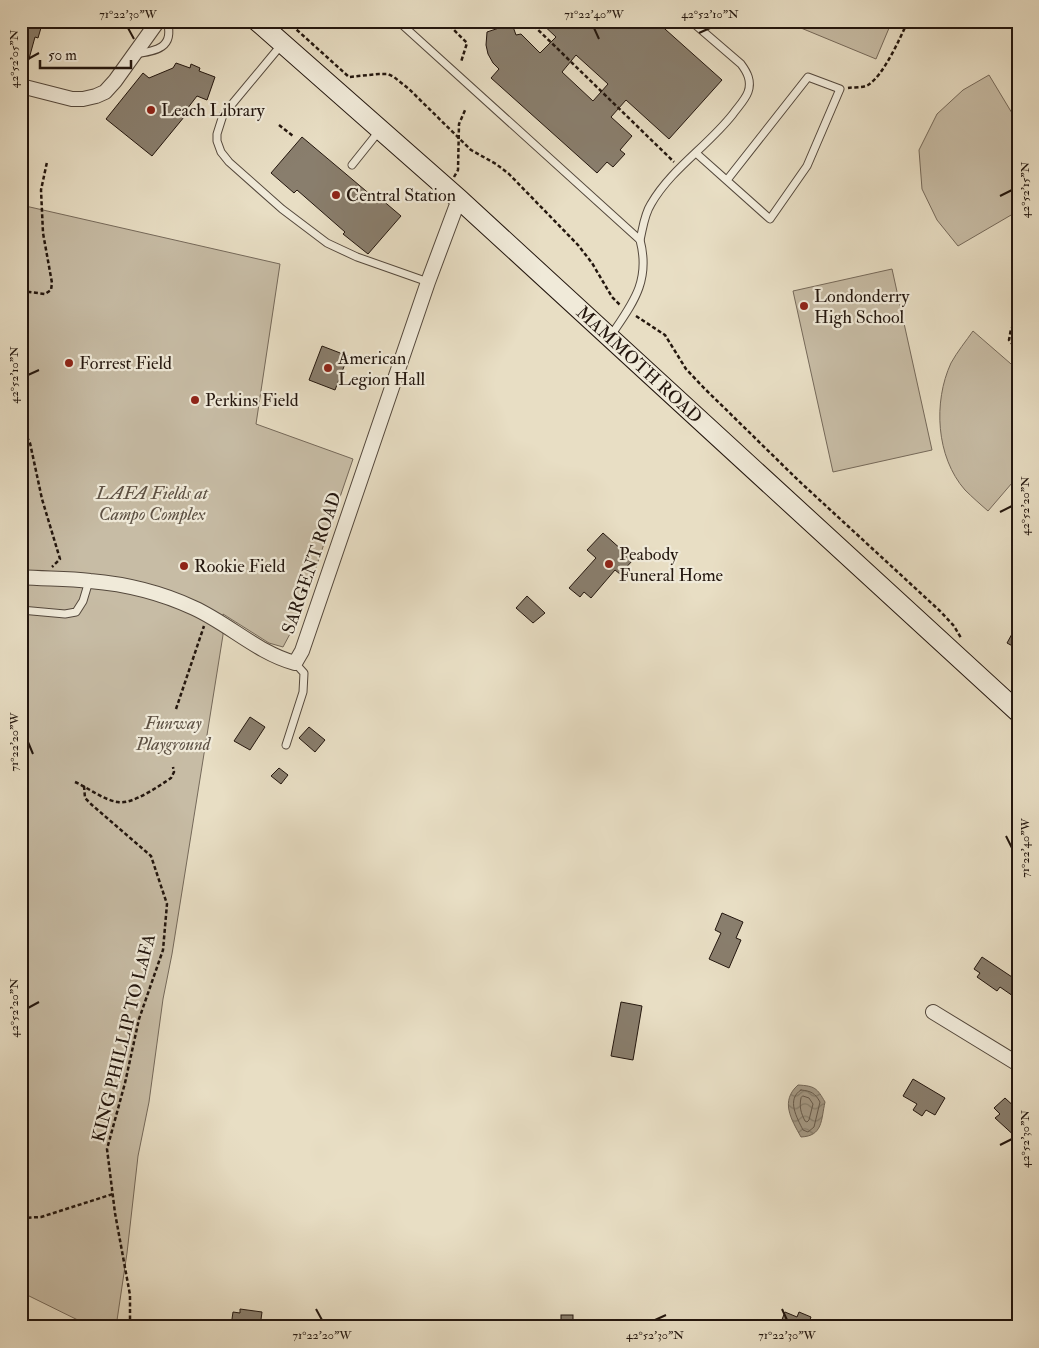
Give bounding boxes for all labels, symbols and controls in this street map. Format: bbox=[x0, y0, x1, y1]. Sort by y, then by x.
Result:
text: 71°22'30"W bbox=[99, 7, 158, 22]
text: 71°22'40"W bbox=[564, 7, 624, 22]
text: 42°52'10"N bbox=[681, 7, 739, 22]
text: 42°52'05"N bbox=[7, 29, 22, 88]
scale bar bbox=[40, 38, 131, 70]
text: 50 m bbox=[48, 46, 77, 65]
place label: Leach Library bbox=[161, 99, 266, 122]
marker: Leach Library bbox=[145, 104, 157, 116]
text: 42°52'15"N bbox=[1018, 161, 1033, 218]
place label: Central Station bbox=[346, 184, 456, 207]
marker: Central Station bbox=[330, 189, 342, 201]
place label: Londonderry High School bbox=[814, 285, 911, 329]
marker: Londonderry High School bbox=[798, 300, 810, 312]
street label: MAMMOTH ROAD bbox=[571, 301, 707, 428]
text: 42°52'10"N bbox=[7, 346, 22, 404]
place label: American Legion Hall bbox=[337, 347, 426, 391]
place label: Forrest Field bbox=[79, 352, 172, 375]
marker: Forrest Field bbox=[63, 357, 75, 369]
marker: American Legion Hall bbox=[322, 362, 334, 374]
place label: Perkins Field bbox=[205, 389, 299, 412]
marker: Perkins Field bbox=[189, 394, 201, 406]
text: 42°52'20"N bbox=[1018, 476, 1033, 536]
park label: LAFA Fields at Campo Complex bbox=[95, 482, 209, 526]
street label: SARGENT ROAD bbox=[277, 489, 347, 637]
place label: Peabody Funeral Home bbox=[619, 543, 724, 587]
place label: Rookie Field bbox=[194, 555, 286, 578]
marker: Peabody Funeral Home bbox=[603, 558, 615, 570]
marker: Rookie Field bbox=[178, 560, 190, 572]
text: 71°22'20"W bbox=[7, 712, 22, 771]
park label: Funway Playground bbox=[135, 712, 212, 756]
text: 71°22'40"W bbox=[1018, 818, 1033, 878]
street label: KING PHILLIP TO LAFA bbox=[87, 931, 161, 1144]
text: 42°52'20"N bbox=[7, 978, 22, 1038]
text: 42°52'30"N bbox=[1018, 1110, 1033, 1168]
text: 71°22'20"W bbox=[293, 1328, 352, 1343]
text: 42°52'30"N bbox=[626, 1328, 684, 1343]
text: 71°22'30"W bbox=[758, 1328, 817, 1343]

